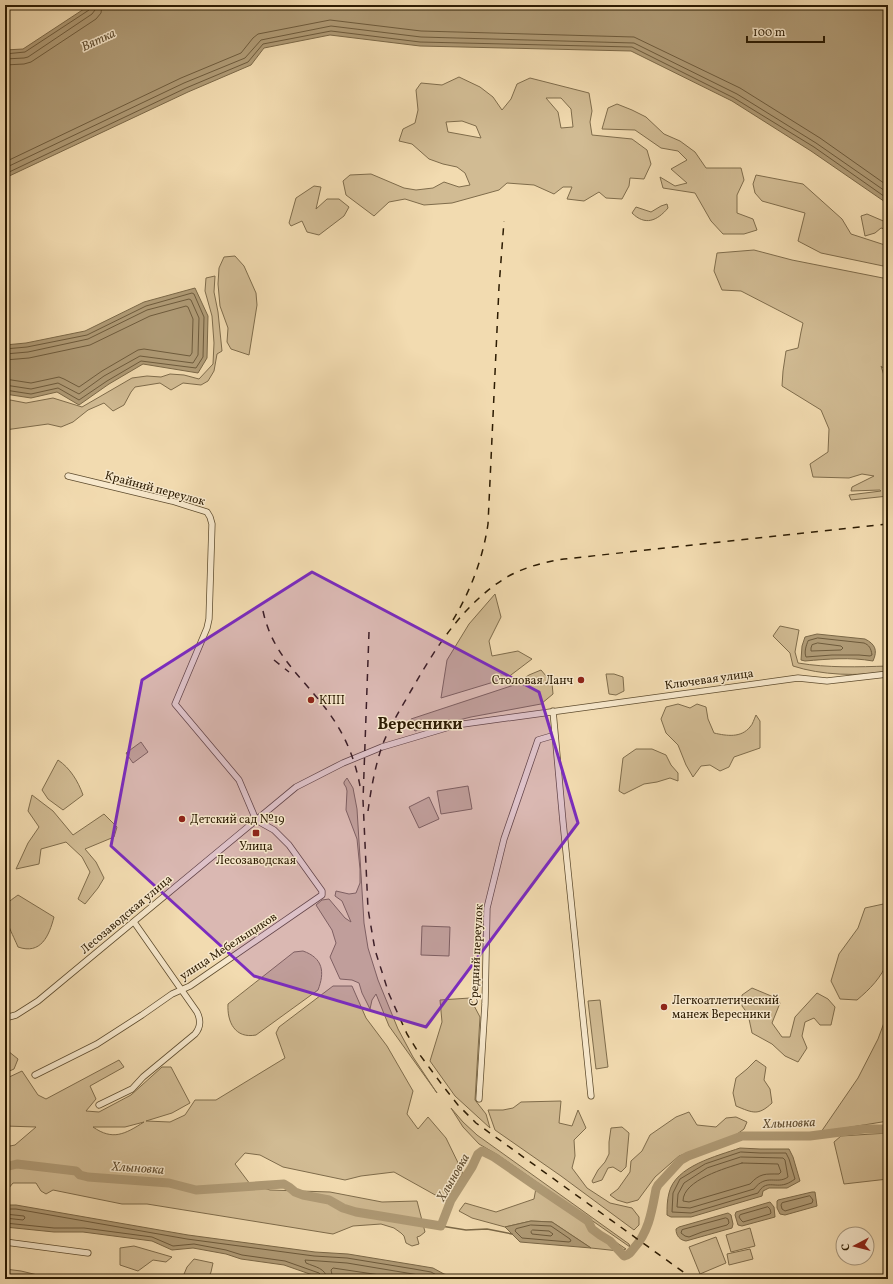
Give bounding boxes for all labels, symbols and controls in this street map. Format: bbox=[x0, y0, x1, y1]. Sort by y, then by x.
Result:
scale bar bbox=[747, 18, 824, 44]
water label: Вятка bbox=[79, 25, 119, 57]
text: 100 m bbox=[753, 25, 786, 41]
street label: Крайний переулок bbox=[103, 468, 207, 510]
street label: Ключевая улица bbox=[664, 666, 755, 694]
place label: Столовая Ланч bbox=[492, 673, 573, 689]
marker: Столовая Ланч bbox=[576, 675, 586, 685]
place label: КПП bbox=[319, 693, 345, 709]
marker: КПП bbox=[306, 695, 316, 705]
district label: Вересники bbox=[377, 714, 463, 736]
place label: Детский сад №19 bbox=[190, 812, 285, 828]
marker: Детский сад №19 bbox=[177, 814, 187, 824]
marker: Улица Лесозаводская bbox=[251, 828, 261, 838]
place label: Улица Лесозаводская bbox=[216, 839, 296, 869]
street label: Лесозаводская улица bbox=[77, 872, 176, 958]
street label: Средний переулок bbox=[466, 903, 488, 1006]
street label: улица Мебельщиков bbox=[177, 909, 280, 984]
place label: Легкоатлетический манеж Вересники bbox=[672, 993, 779, 1023]
marker: Легкоатлетический манеж Вересники bbox=[659, 1002, 669, 1012]
water label: Хлыновка bbox=[761, 1114, 816, 1134]
water label: Хлыновка bbox=[432, 1151, 475, 1206]
water label: Хлыновка bbox=[110, 1158, 165, 1180]
north arrow bbox=[835, 1226, 875, 1266]
text: С bbox=[839, 1243, 854, 1251]

